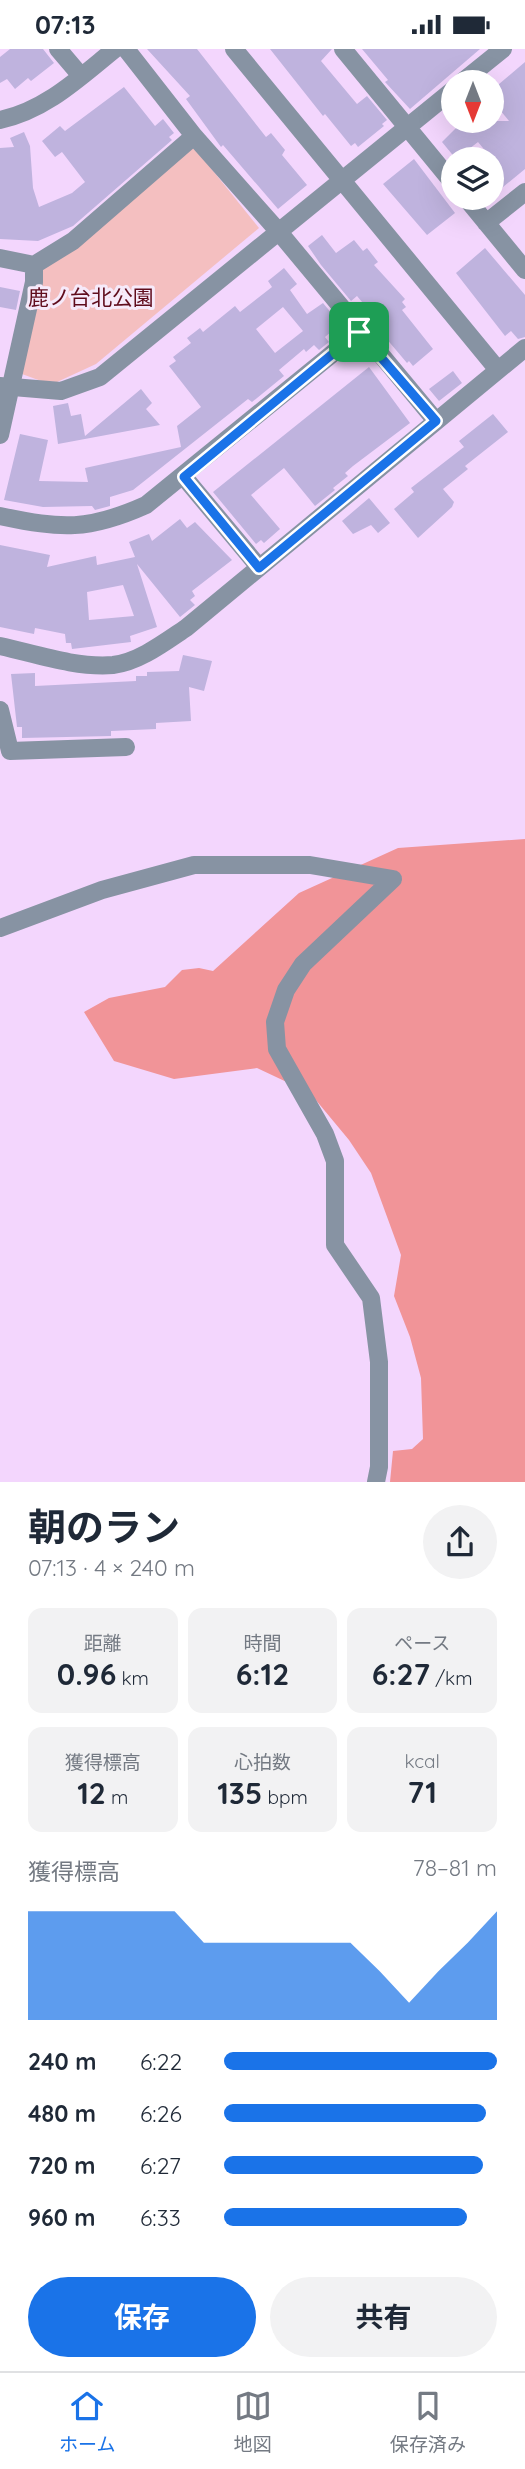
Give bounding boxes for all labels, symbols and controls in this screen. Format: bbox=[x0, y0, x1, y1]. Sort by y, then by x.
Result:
text: 07:13 bbox=[35, 8, 95, 41]
north arrow bbox=[441, 70, 504, 133]
map controls bbox=[441, 70, 504, 210]
button: layers bbox=[441, 147, 504, 210]
park label: 鹿ノ台北公園 bbox=[28, 284, 154, 310]
pin bbox=[329, 302, 389, 362]
icon: arrive bbox=[340, 313, 378, 351]
text: 朝のラン bbox=[28, 1503, 180, 1551]
button: share bbox=[423, 1505, 497, 1579]
text: 07:13 · 4 × 240 m bbox=[28, 1553, 195, 1582]
text: 距離 bbox=[84, 1631, 122, 1655]
text: 時間 bbox=[243, 1631, 282, 1655]
text: ペース bbox=[394, 1631, 450, 1655]
text: 0.96 bbox=[57, 1655, 116, 1693]
text: 6:12 bbox=[236, 1655, 289, 1693]
text: 6:27 bbox=[372, 1655, 430, 1693]
text: km bbox=[116, 1666, 149, 1690]
text: /km bbox=[430, 1666, 473, 1690]
text: kcal bbox=[404, 1749, 440, 1773]
text: 獲得標高 bbox=[65, 1750, 141, 1774]
text: 心拍数 bbox=[234, 1750, 291, 1774]
text: 71 bbox=[407, 1773, 437, 1811]
text: 12 bbox=[77, 1774, 106, 1812]
text: 135 bbox=[217, 1774, 262, 1812]
text: m bbox=[106, 1785, 128, 1809]
text: bpm bbox=[262, 1785, 308, 1809]
text: 78–81 m bbox=[413, 1853, 497, 1882]
text: 獲得標高 bbox=[28, 1857, 120, 1886]
text: 240 m bbox=[28, 2047, 96, 2076]
text: 6:22 bbox=[140, 2047, 182, 2076]
text: 480 m bbox=[28, 2099, 96, 2128]
text: 6:26 bbox=[140, 2099, 182, 2128]
text: 720 m bbox=[28, 2151, 95, 2180]
text: 6:27 bbox=[140, 2151, 181, 2180]
text: 960 m bbox=[28, 2203, 96, 2232]
text: 6:33 bbox=[140, 2203, 181, 2232]
button: 保存 bbox=[28, 2277, 256, 2357]
button: 共有 bbox=[270, 2277, 497, 2357]
tab: ホーム bbox=[59, 2387, 116, 2456]
tab: 地図 bbox=[234, 2387, 272, 2456]
tab: 保存済み bbox=[390, 2387, 466, 2456]

